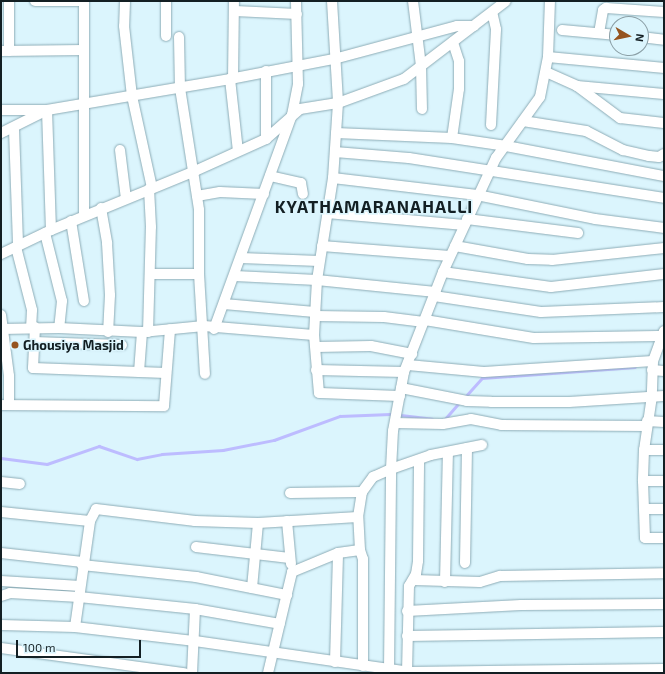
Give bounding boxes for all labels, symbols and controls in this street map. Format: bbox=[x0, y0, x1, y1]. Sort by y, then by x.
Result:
north arrow bbox=[609, 16, 649, 56]
text: N bbox=[633, 33, 647, 43]
district label: KYATHAMARANAHALLI bbox=[275, 197, 473, 217]
place label: Ghousiya Masjid bbox=[23, 337, 124, 353]
marker: Ghousiya Masjid bbox=[10, 340, 20, 350]
scale bar bbox=[18, 632, 143, 658]
text: 100 m bbox=[23, 640, 55, 654]

